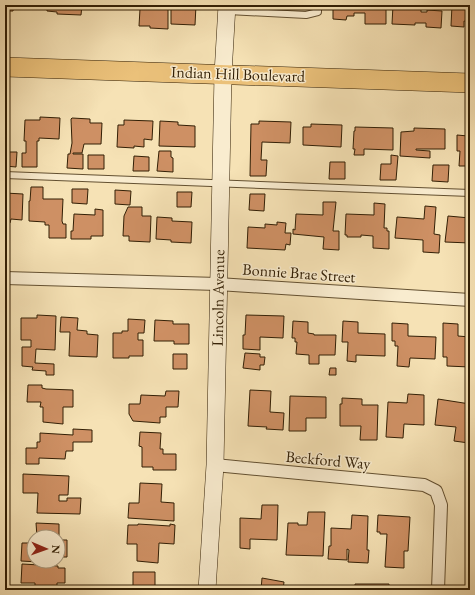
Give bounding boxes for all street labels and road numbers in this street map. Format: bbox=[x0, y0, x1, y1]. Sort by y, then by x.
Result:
street label: Indian Hill Boulevard bbox=[171, 61, 306, 87]
street label: Lincoln Avenue bbox=[207, 249, 229, 347]
street label: Bonnie Brae Street bbox=[242, 259, 356, 287]
street label: Beckford Way bbox=[285, 446, 372, 474]

